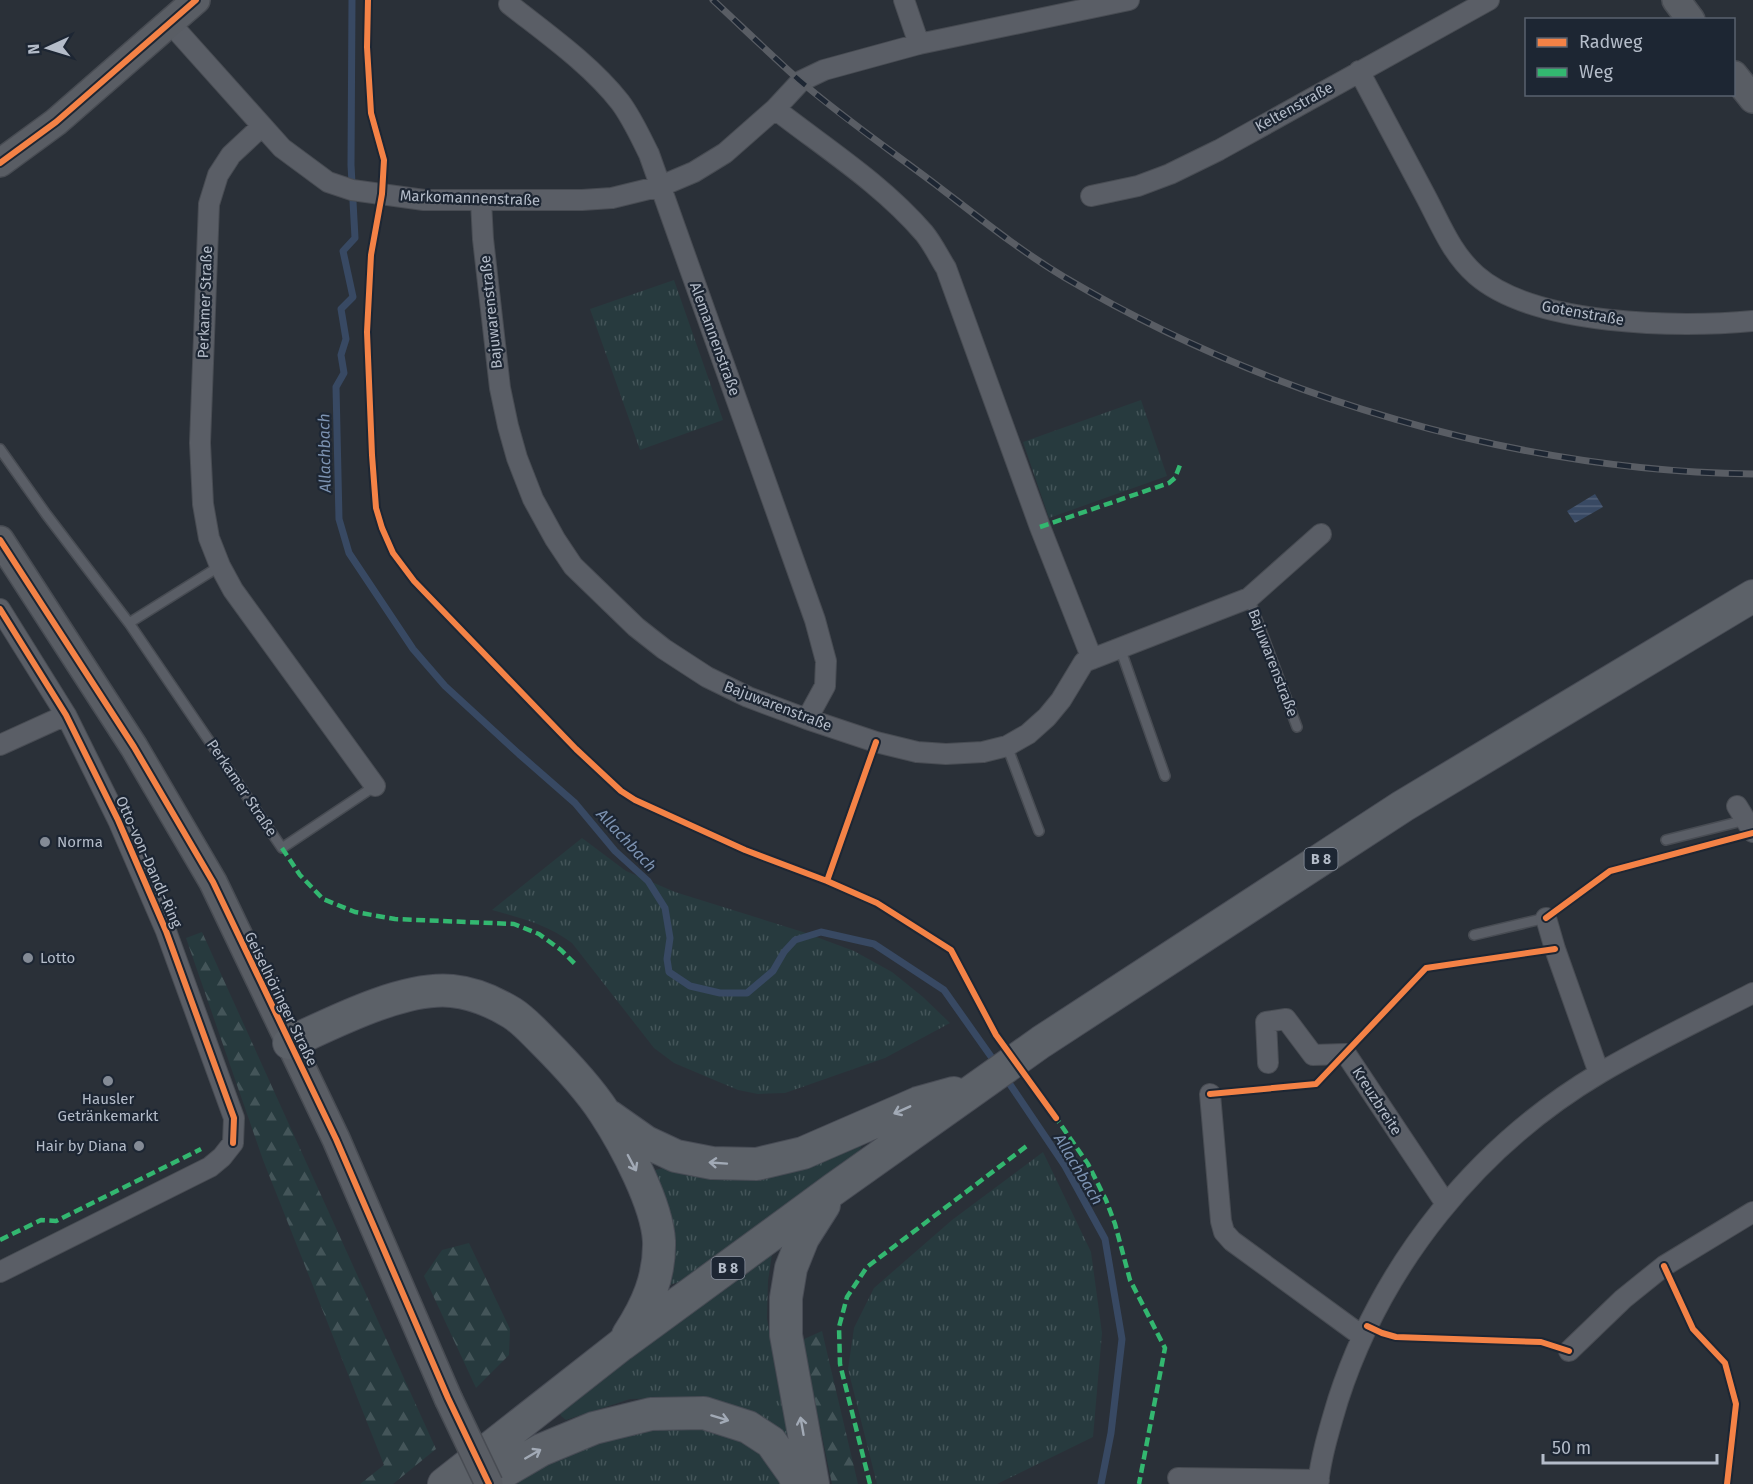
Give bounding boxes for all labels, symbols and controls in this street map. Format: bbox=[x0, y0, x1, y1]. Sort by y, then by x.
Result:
north arrow bbox=[18, 18, 78, 78]
legend bbox=[1525, 18, 1735, 96]
text: Radweg bbox=[1579, 31, 1643, 53]
text: N bbox=[24, 43, 43, 55]
text: Weg bbox=[1579, 61, 1613, 83]
street label: Keltenstraße bbox=[1252, 78, 1336, 136]
street label: Markomannenstraße bbox=[400, 187, 540, 209]
street label: Perkamer Straße bbox=[194, 245, 216, 359]
street label: Bajuwarenstraße bbox=[476, 254, 506, 370]
street label: Alemannenstraße bbox=[686, 280, 744, 398]
street label: Gotenstraße bbox=[1540, 297, 1626, 329]
water label: Allachbach bbox=[314, 413, 335, 494]
street label: Bajuwarenstraße bbox=[1244, 607, 1302, 719]
street label: Bajuwarenstraße bbox=[722, 677, 834, 735]
street label: Perkamer Straße bbox=[203, 736, 281, 840]
street label: Otto-von-Dandl-Ring bbox=[112, 793, 186, 931]
water label: Allachbach bbox=[592, 804, 661, 876]
place label: Norma bbox=[57, 833, 103, 851]
marker: Norma bbox=[38, 835, 52, 849]
road number: B 8 bbox=[1304, 848, 1338, 870]
street label: Geiselhöringer Straße bbox=[241, 929, 321, 1069]
place label: Lotto bbox=[40, 949, 75, 967]
marker: Lotto bbox=[21, 951, 35, 965]
street label: Kreuzbreite bbox=[1348, 1064, 1406, 1138]
marker: Hausler Getränkemarkt bbox=[101, 1074, 115, 1088]
place label: Hausler Getränkemarkt bbox=[58, 1090, 159, 1125]
one-way arrow bbox=[894, 1105, 912, 1116]
water label: Allachbach bbox=[1049, 1129, 1107, 1208]
place label: Hair by Diana bbox=[35, 1137, 127, 1155]
marker: Hair by Diana bbox=[132, 1139, 146, 1153]
one-way arrow bbox=[627, 1154, 638, 1172]
one-way arrow bbox=[708, 1157, 728, 1168]
road number: B 8 bbox=[712, 1257, 744, 1279]
one-way arrow bbox=[710, 1413, 729, 1424]
one-way arrow bbox=[797, 1417, 808, 1437]
scale bar bbox=[1543, 1427, 1717, 1465]
text: 50 m bbox=[1552, 1437, 1591, 1459]
one-way arrow bbox=[524, 1448, 541, 1460]

